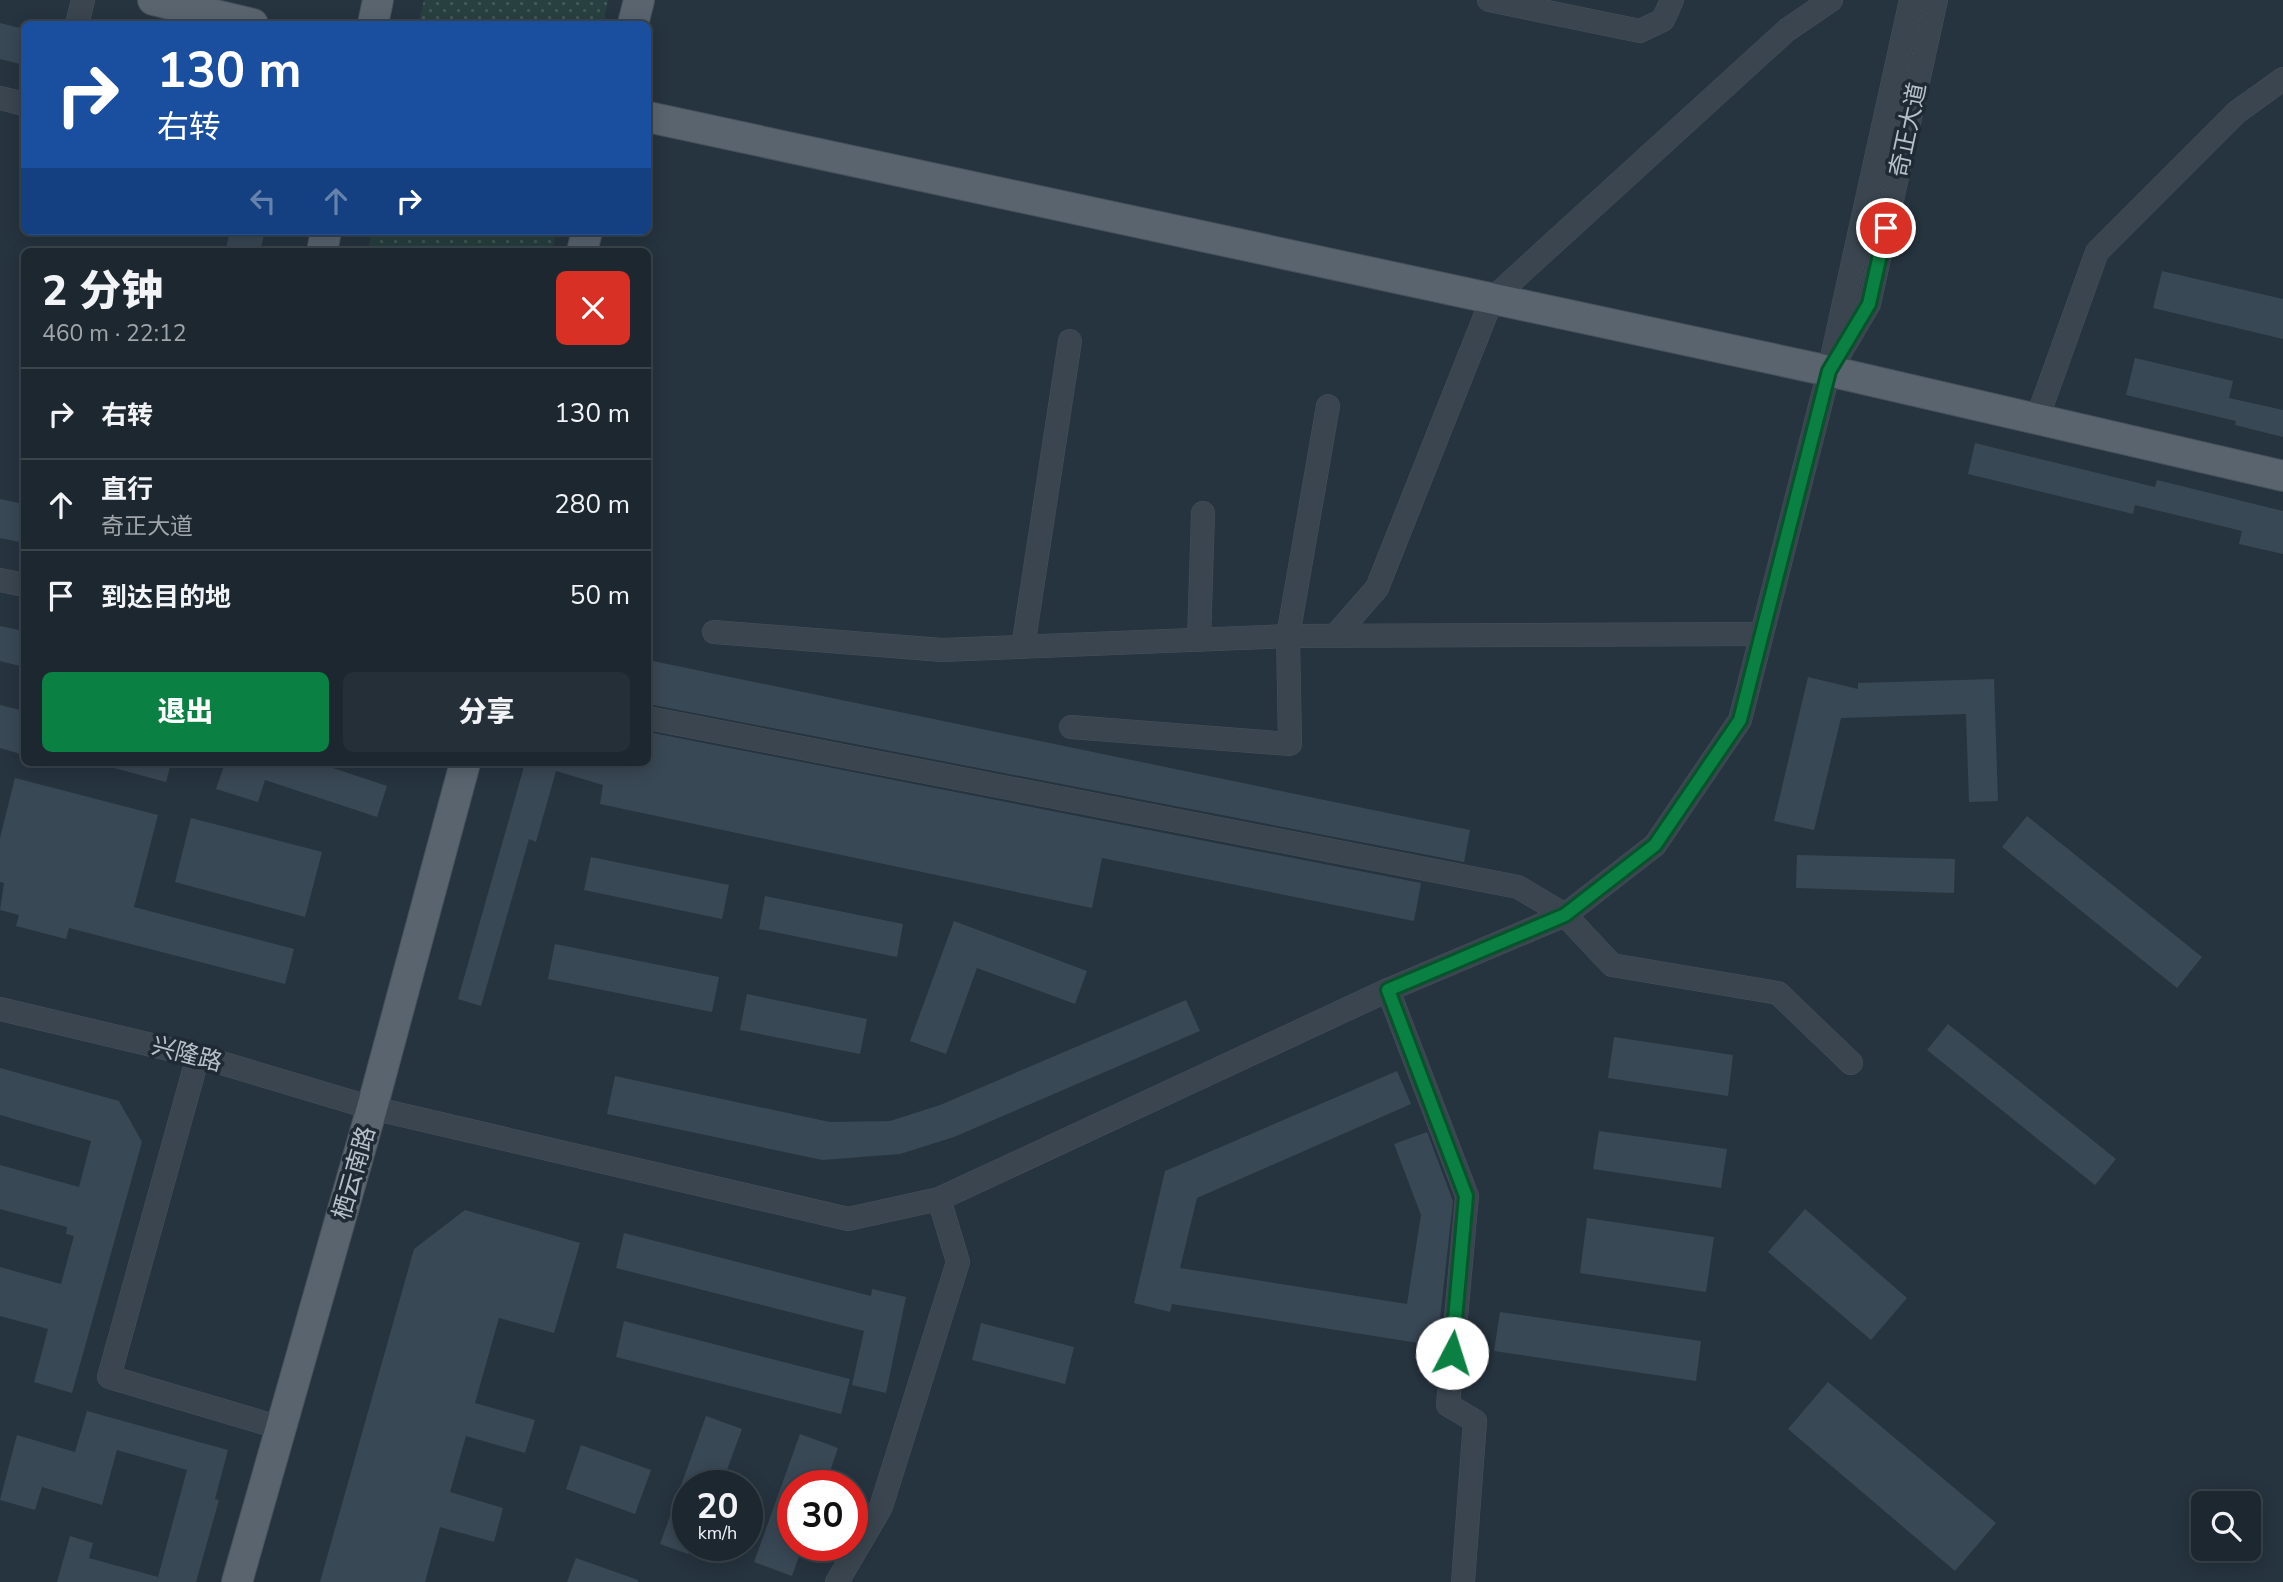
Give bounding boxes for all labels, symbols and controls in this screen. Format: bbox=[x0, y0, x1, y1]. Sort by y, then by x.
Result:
text: 130 m bbox=[157, 37, 301, 104]
icon: right bbox=[42, 49, 133, 140]
street label: 奇正大道 bbox=[1882, 80, 1934, 180]
text: 右转 bbox=[157, 106, 221, 149]
icon: left bbox=[244, 182, 282, 220]
icon: ahead bbox=[317, 182, 355, 220]
icon: right bbox=[390, 182, 428, 220]
pin bbox=[1856, 198, 1916, 258]
icon: arrive bbox=[1867, 209, 1905, 247]
text: 2 分钟 bbox=[42, 263, 163, 320]
button: close bbox=[556, 271, 630, 345]
text: 460 m · 22:12 bbox=[42, 318, 187, 349]
icon: right bbox=[42, 395, 80, 433]
text: 130 m bbox=[554, 396, 630, 431]
text: 右转 bbox=[101, 398, 153, 433]
text: 直行 bbox=[101, 472, 153, 507]
icon: ahead bbox=[42, 486, 80, 524]
text: 280 m bbox=[554, 487, 630, 522]
text: 奇正大道 bbox=[101, 511, 193, 542]
icon: arrive bbox=[42, 577, 80, 615]
text: 50 m bbox=[570, 578, 630, 613]
text: 到达目的地 bbox=[101, 580, 231, 615]
button: 退出 bbox=[42, 672, 329, 752]
button: 分享 bbox=[343, 672, 630, 752]
street label: 兴隆路 bbox=[148, 1029, 226, 1079]
street label: 栖云南路 bbox=[325, 1122, 383, 1224]
position arrow bbox=[1415, 1316, 1489, 1390]
speed limit sign: 30 bbox=[777, 1470, 868, 1561]
text: 20 bbox=[696, 1483, 739, 1530]
map controls bbox=[2191, 1491, 2261, 1561]
button: search bbox=[2191, 1491, 2261, 1561]
text: km/h bbox=[698, 1521, 737, 1545]

